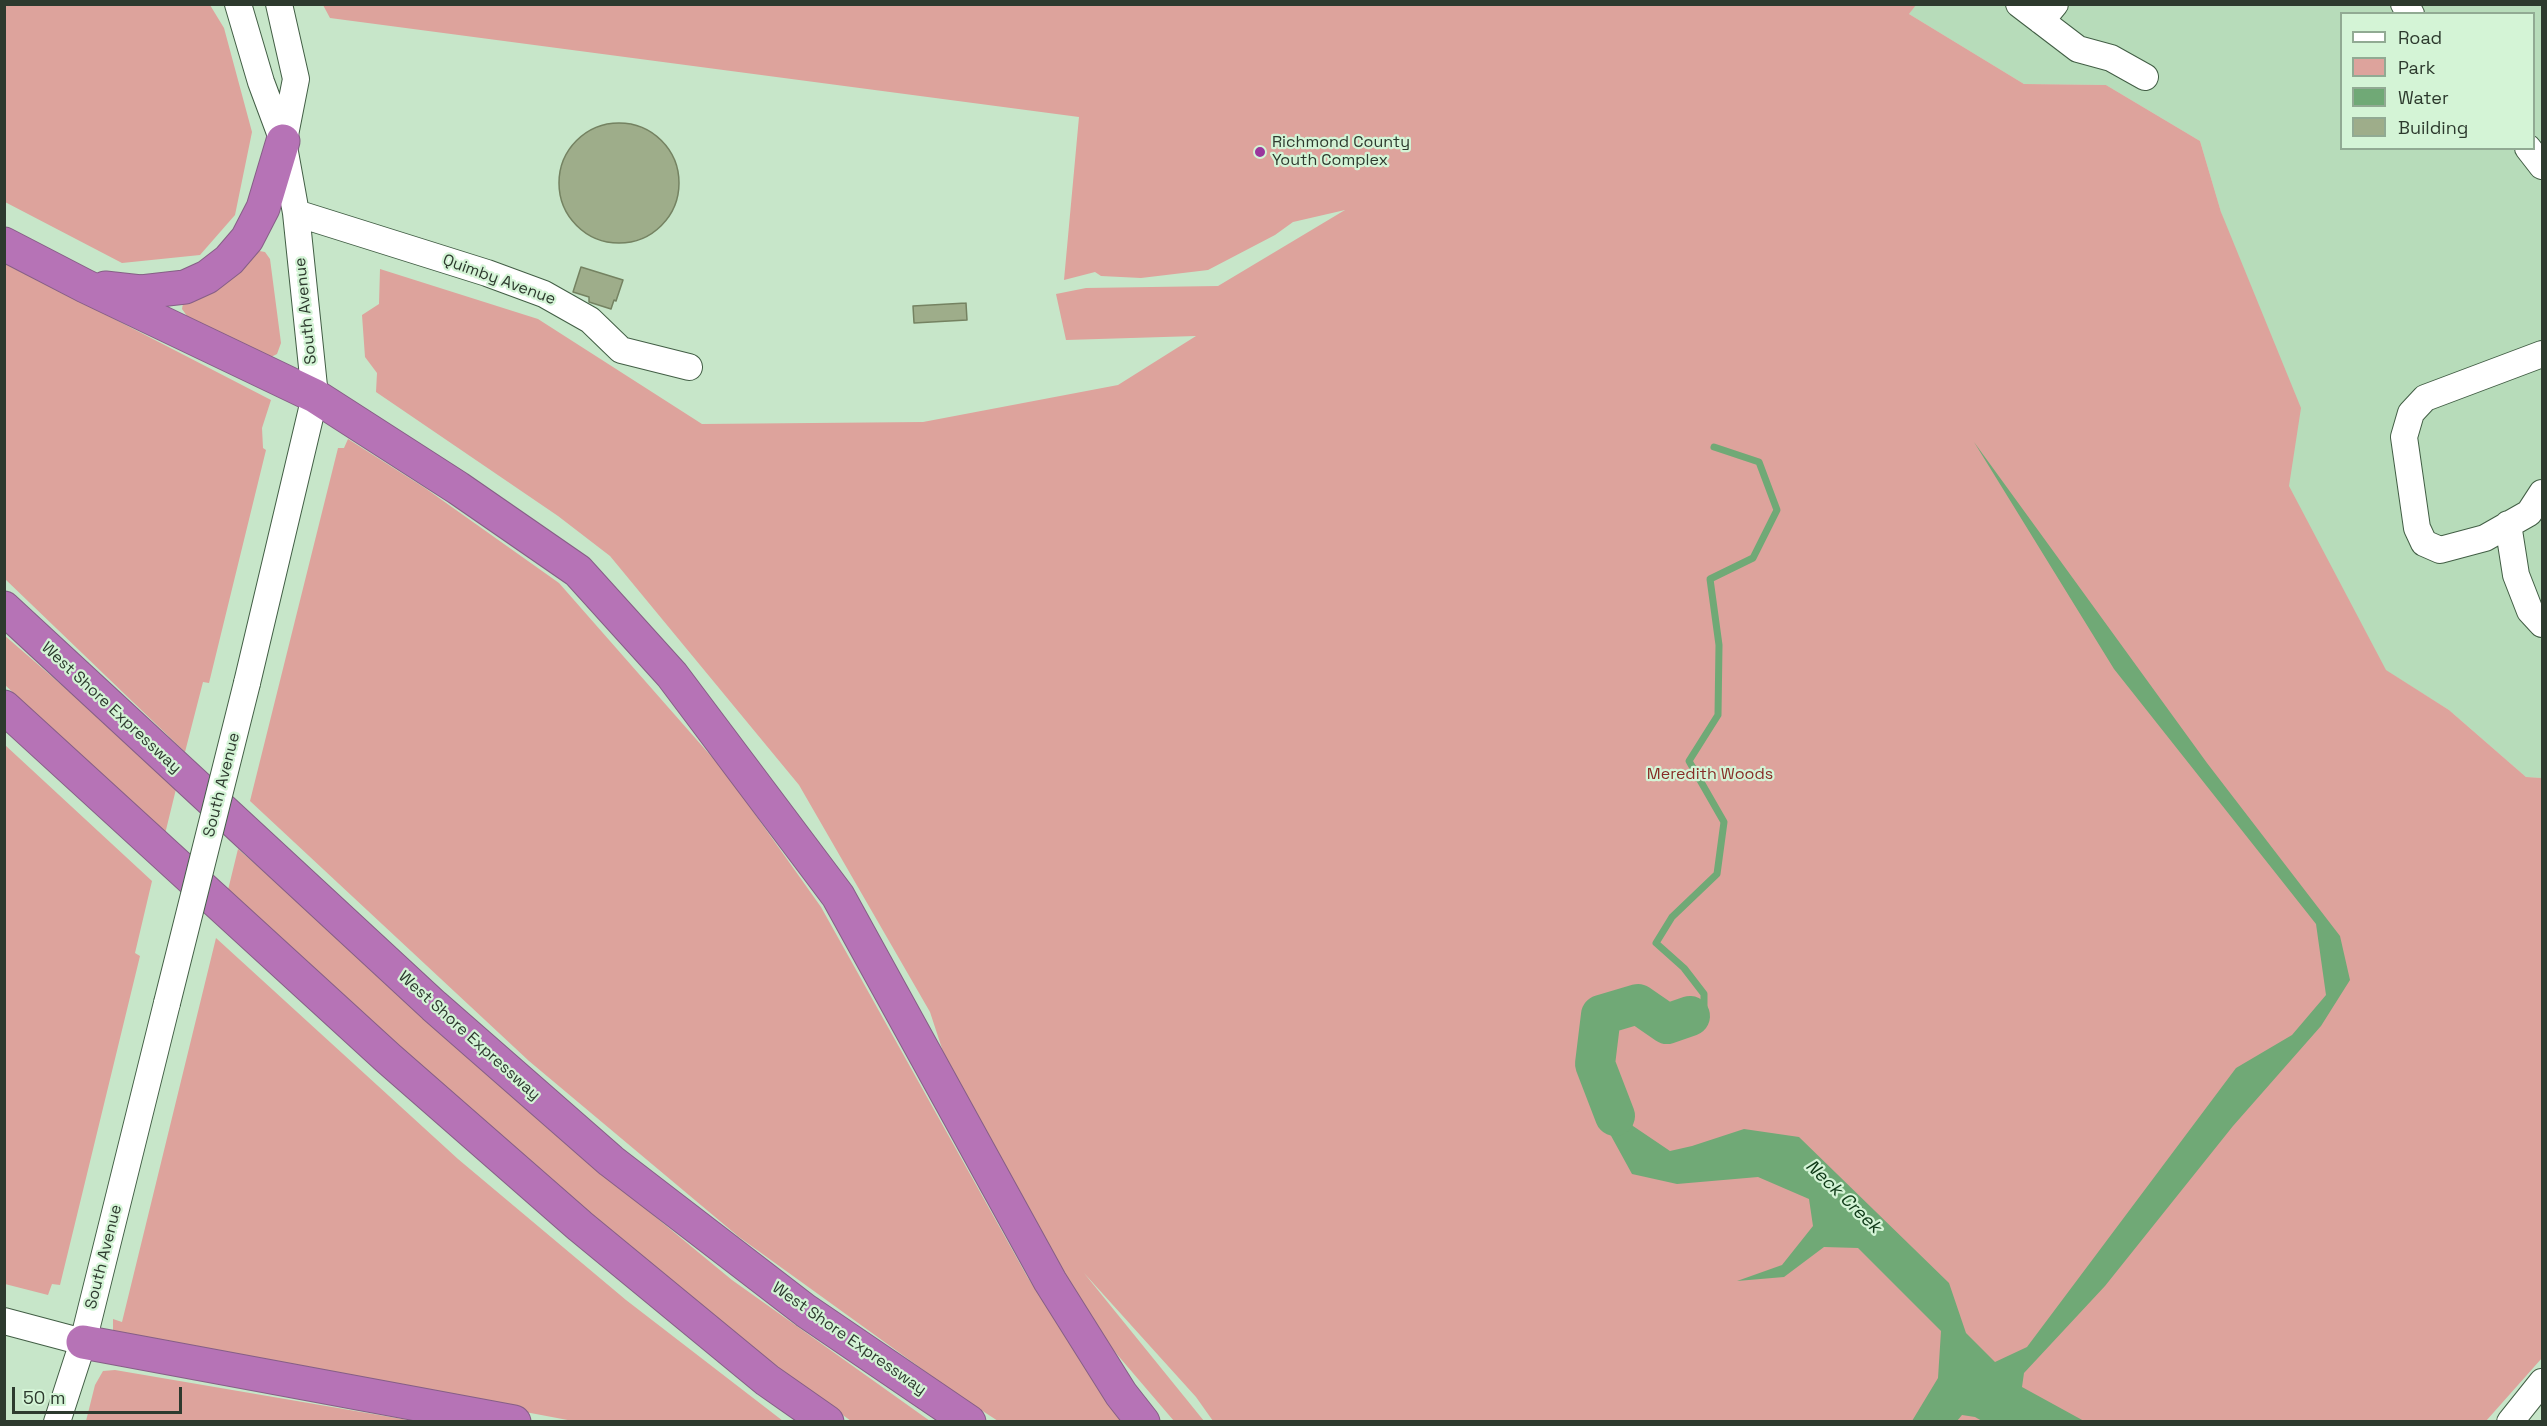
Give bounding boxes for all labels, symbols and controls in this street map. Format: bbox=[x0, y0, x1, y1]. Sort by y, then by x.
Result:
legend bbox=[2340, 12, 2535, 150]
text: Road bbox=[2398, 26, 2442, 49]
text: Park bbox=[2398, 56, 2435, 79]
text: Water bbox=[2398, 86, 2449, 109]
text: Building bbox=[2398, 116, 2468, 139]
place label: Richmond County Youth Complex bbox=[1272, 133, 1410, 171]
marker: Richmond County Youth Complex bbox=[1253, 145, 1267, 159]
street label: Quimby Avenue bbox=[440, 251, 558, 309]
street label: South Avenue bbox=[291, 257, 321, 365]
street label: West Shore Expressway bbox=[37, 638, 185, 778]
street label: South Avenue bbox=[200, 731, 244, 839]
park label: Meredith Woods bbox=[1647, 765, 1773, 785]
street label: West Shore Expressway bbox=[394, 967, 544, 1105]
water label: Neck Creek bbox=[1801, 1156, 1885, 1238]
street label: South Avenue bbox=[82, 1203, 126, 1311]
street label: West Shore Expressway bbox=[768, 1278, 930, 1400]
scale bar bbox=[15, 1375, 184, 1413]
text: 50 m bbox=[23, 1386, 65, 1409]

